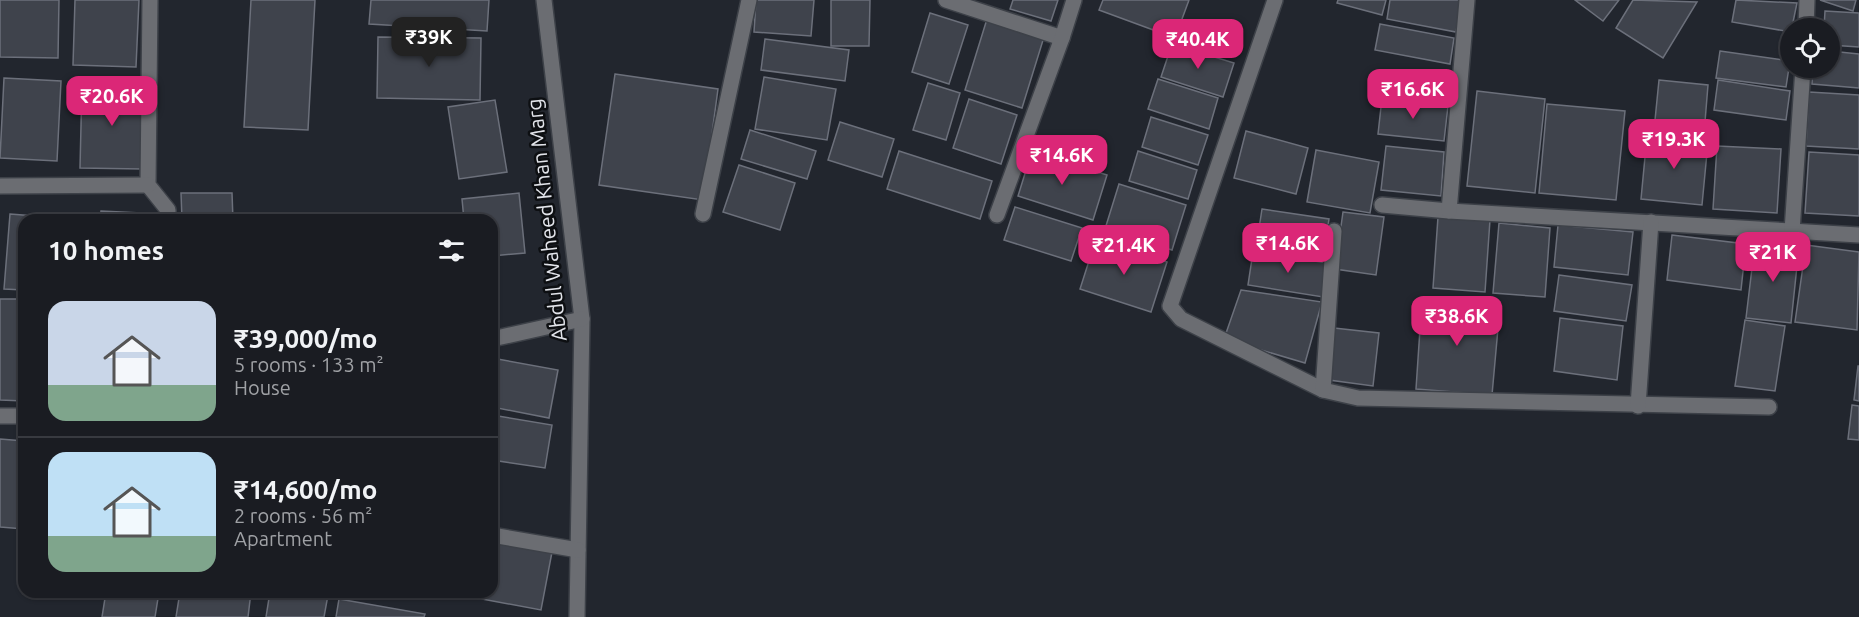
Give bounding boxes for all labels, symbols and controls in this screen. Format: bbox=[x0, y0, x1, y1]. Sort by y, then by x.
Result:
pin: ₹39K bbox=[393, 17, 465, 68]
map controls bbox=[1780, 18, 1840, 78]
button: locate bbox=[1780, 18, 1840, 78]
pin: ₹40.4K bbox=[1149, 19, 1247, 70]
text: ₹39K bbox=[405, 25, 453, 48]
text: ₹40.4K bbox=[1166, 27, 1230, 50]
pin: ₹16.6K bbox=[1364, 69, 1462, 120]
pin: ₹20.6K bbox=[63, 76, 161, 127]
text: ₹16.6K bbox=[1381, 77, 1445, 100]
text: ₹20.6K bbox=[80, 84, 144, 107]
street label: Abdul Waheed Khan Marg bbox=[521, 98, 571, 343]
pin: ₹19.3K bbox=[1625, 119, 1723, 170]
text: ₹19.3K bbox=[1642, 127, 1706, 150]
pin: ₹14.6K bbox=[1013, 135, 1111, 186]
text: ₹14.6K bbox=[1030, 143, 1094, 166]
pin: ₹14.6K bbox=[1239, 223, 1337, 274]
pin: ₹21.4K bbox=[1075, 225, 1173, 276]
text: ₹14.6K bbox=[1256, 231, 1320, 254]
pin: ₹21K bbox=[1737, 232, 1809, 283]
text: ₹21.4K bbox=[1092, 233, 1156, 256]
icon: filters bbox=[435, 234, 468, 267]
text: 10 homes bbox=[48, 236, 164, 265]
text: ₹21K bbox=[1749, 240, 1797, 263]
pin: ₹38.6K bbox=[1408, 296, 1506, 347]
text: ₹38.6K bbox=[1425, 304, 1489, 327]
text: ₹39,000/mo bbox=[234, 324, 377, 353]
icon: home bbox=[96, 325, 168, 397]
text: 5 rooms · 133 m² bbox=[234, 353, 384, 376]
text: House bbox=[234, 376, 291, 399]
text: ₹14,600/mo bbox=[234, 475, 377, 504]
icon: home bbox=[96, 476, 168, 548]
text: 2 rooms · 56 m² bbox=[234, 504, 372, 527]
text: Apartment bbox=[234, 527, 332, 550]

